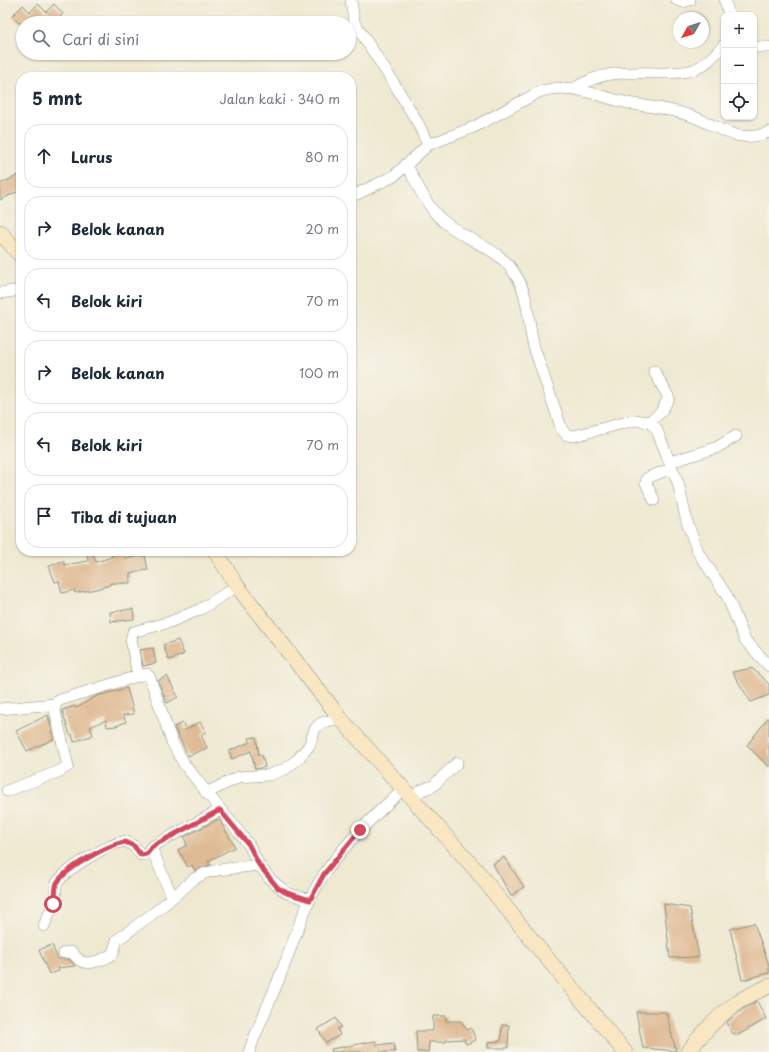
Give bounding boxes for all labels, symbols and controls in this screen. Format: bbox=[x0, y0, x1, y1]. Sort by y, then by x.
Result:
north arrow bbox=[673, 12, 709, 48]
map controls bbox=[721, 12, 757, 120]
button: + bbox=[721, 12, 757, 48]
search box bbox=[16, 16, 356, 60]
icon: search bbox=[30, 27, 52, 49]
text: Cari di sini bbox=[62, 27, 139, 50]
button: − bbox=[721, 48, 757, 84]
button: locate bbox=[721, 84, 757, 120]
text: 5 mnt bbox=[32, 85, 83, 111]
text: Jalan kaki · 340 m bbox=[219, 89, 340, 108]
icon: ahead bbox=[33, 145, 55, 167]
text: Lurus bbox=[71, 145, 112, 168]
text: 80 m bbox=[305, 147, 339, 166]
icon: right bbox=[33, 217, 55, 239]
text: Belok kanan bbox=[71, 217, 165, 240]
text: 20 m bbox=[305, 219, 339, 238]
icon: left bbox=[33, 289, 55, 311]
text: Belok kiri bbox=[71, 289, 142, 312]
text: 70 m bbox=[306, 291, 339, 310]
icon: right bbox=[33, 361, 55, 383]
text: Belok kanan bbox=[71, 361, 165, 384]
text: 100 m bbox=[299, 363, 339, 382]
icon: left bbox=[33, 433, 55, 455]
text: Belok kiri bbox=[71, 433, 142, 456]
text: 70 m bbox=[306, 435, 339, 454]
icon: arrive bbox=[33, 505, 55, 527]
text: Tiba di tujuan bbox=[71, 505, 177, 528]
route end bbox=[351, 821, 369, 839]
route start bbox=[44, 895, 62, 913]

